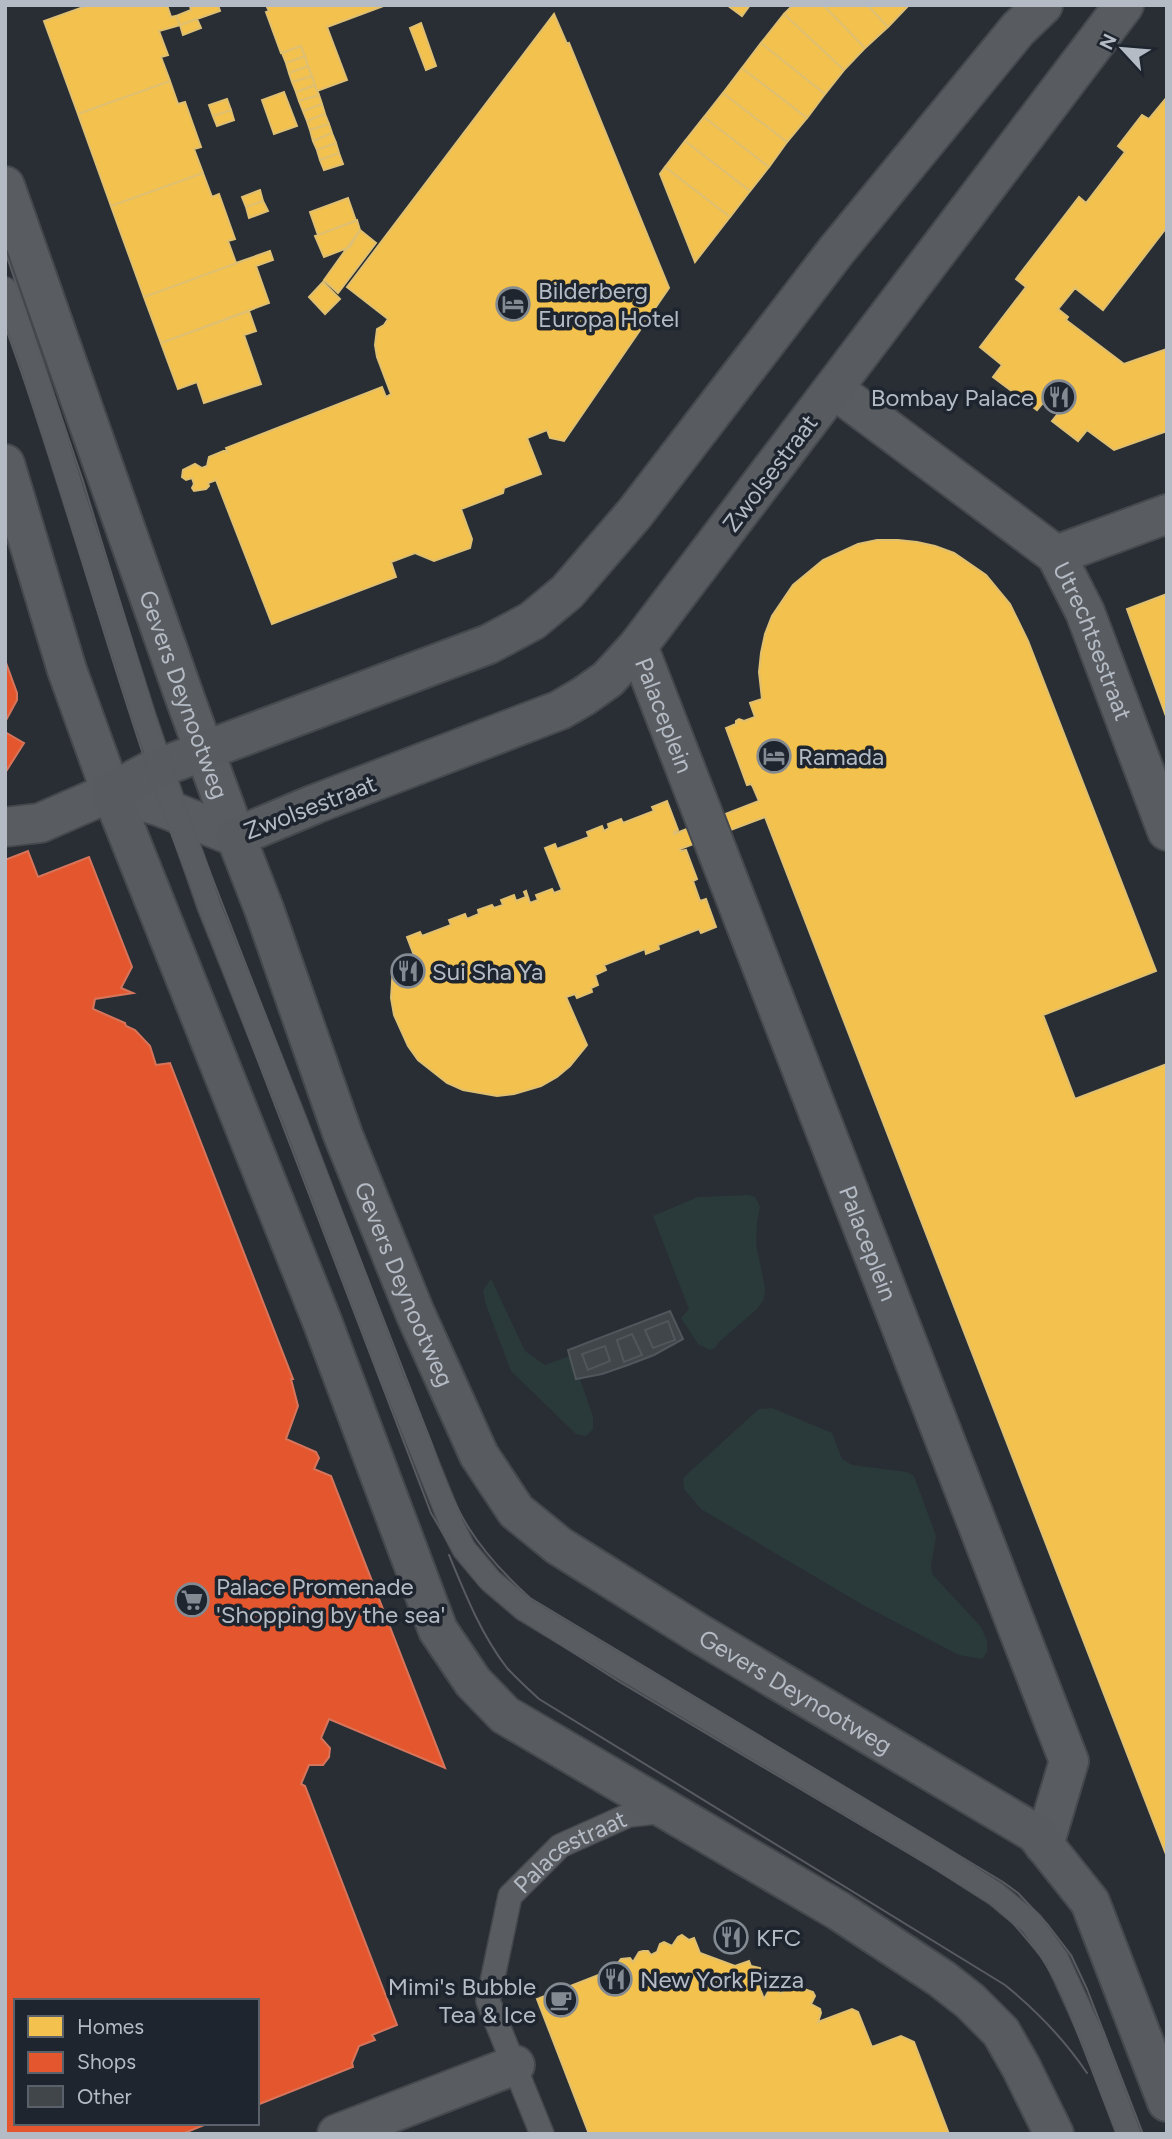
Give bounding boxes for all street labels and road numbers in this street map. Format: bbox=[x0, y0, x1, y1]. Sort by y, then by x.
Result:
street label: Zwolsestraat bbox=[716, 409, 824, 537]
street label: Utrechtsestraat bbox=[1047, 557, 1139, 724]
street label: Gevers Deynootweg bbox=[134, 586, 235, 803]
street label: Palaceplein bbox=[629, 653, 700, 777]
street label: Zwolsestraat bbox=[240, 768, 380, 846]
street label: Gevers Deynootweg bbox=[349, 1177, 461, 1391]
street label: Palaceplein bbox=[833, 1181, 904, 1305]
street label: Gevers Deynootweg bbox=[694, 1623, 898, 1760]
street label: Palacestraat bbox=[507, 1804, 631, 1899]

